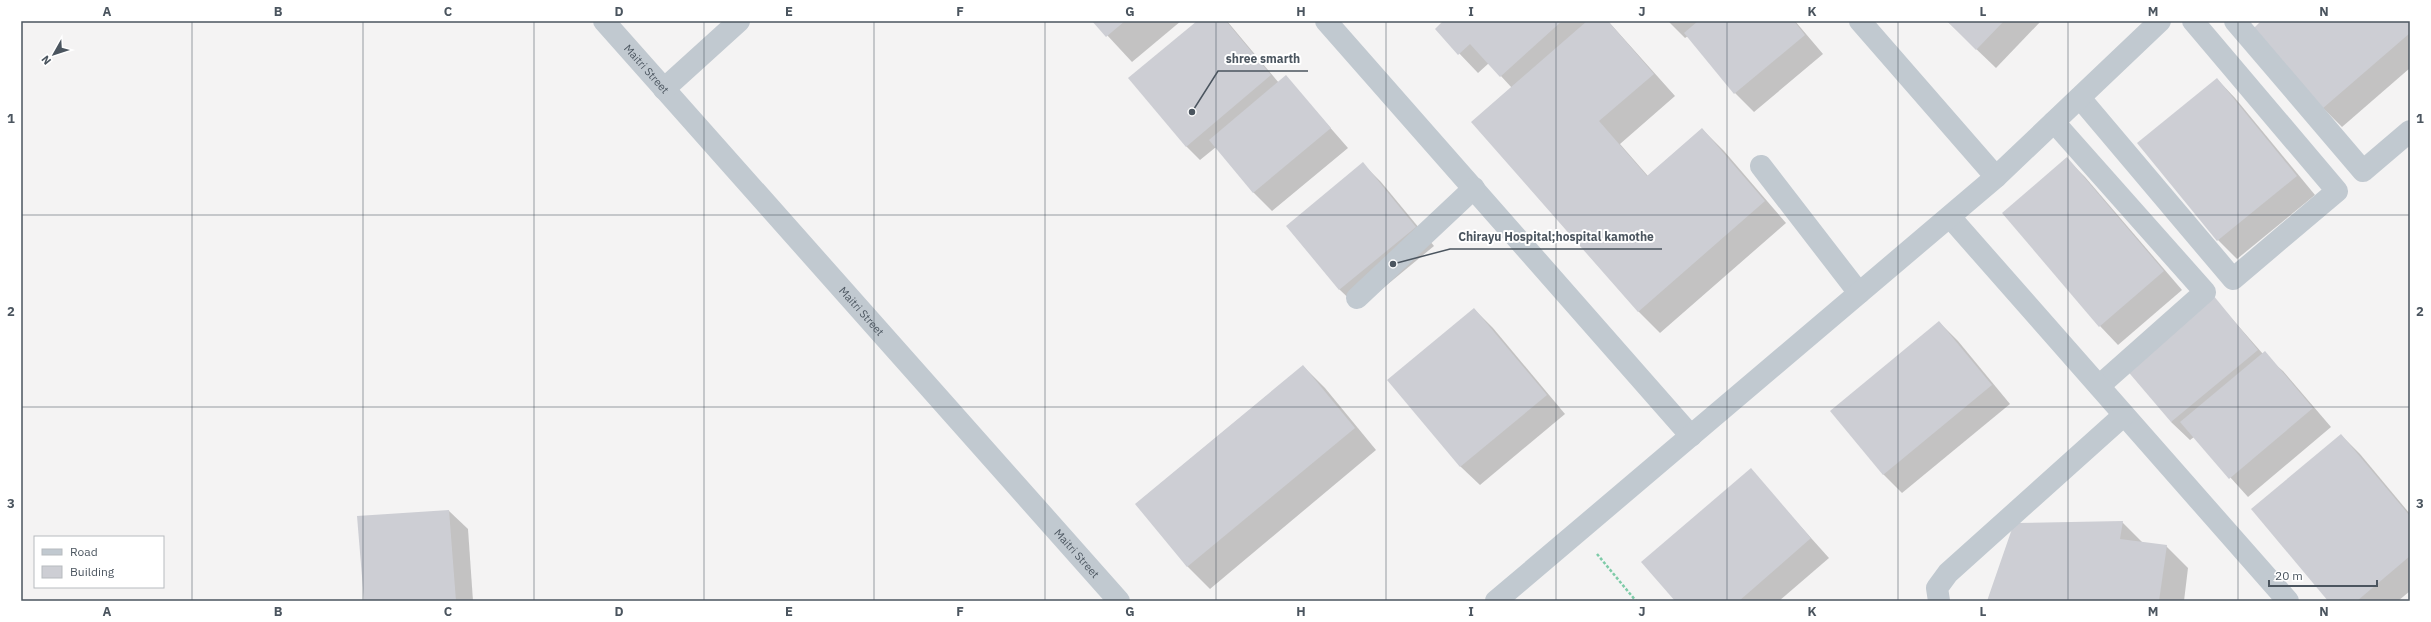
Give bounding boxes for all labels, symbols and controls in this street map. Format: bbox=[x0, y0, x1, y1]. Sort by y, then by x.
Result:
text: A bbox=[103, 3, 112, 20]
text: B bbox=[274, 3, 283, 20]
text: C bbox=[444, 3, 453, 20]
text: D bbox=[614, 3, 624, 20]
text: E bbox=[785, 3, 793, 20]
text: F bbox=[956, 3, 964, 20]
text: G bbox=[1125, 3, 1135, 20]
text: H bbox=[1296, 3, 1306, 20]
text: I bbox=[1468, 3, 1474, 20]
text: J bbox=[1638, 3, 1646, 20]
text: K bbox=[1807, 3, 1817, 20]
text: L bbox=[1980, 3, 1987, 20]
text: M bbox=[2148, 3, 2158, 20]
text: N bbox=[2319, 3, 2329, 20]
north arrow bbox=[34, 34, 74, 74]
street label: Maitri Street bbox=[621, 41, 672, 96]
callout: shree smarth bbox=[1218, 47, 1308, 71]
text: shree smarth bbox=[1226, 51, 1300, 66]
text: N bbox=[38, 53, 54, 68]
text: 1 bbox=[7, 110, 15, 127]
text: 1 bbox=[2416, 110, 2424, 127]
callout: Chirayu Hospital;hospital kamothe bbox=[1450, 225, 1662, 249]
text: Chirayu Hospital;hospital kamothe bbox=[1458, 229, 1654, 244]
street label: Maitri Street bbox=[836, 284, 887, 339]
text: 2 bbox=[7, 303, 15, 320]
text: 2 bbox=[2416, 303, 2424, 320]
text: 3 bbox=[7, 495, 15, 512]
text: 3 bbox=[2416, 495, 2424, 512]
street label: Maitri Street bbox=[1051, 526, 1102, 581]
legend bbox=[34, 536, 164, 588]
text: Road bbox=[70, 544, 98, 559]
scale bar bbox=[2269, 562, 2377, 588]
text: Building bbox=[70, 564, 115, 579]
text: 20 m bbox=[2275, 568, 2303, 583]
text: A bbox=[103, 603, 112, 620]
text: B bbox=[274, 603, 283, 620]
text: C bbox=[444, 603, 453, 620]
text: D bbox=[614, 603, 624, 620]
text: E bbox=[785, 603, 793, 620]
text: F bbox=[956, 603, 964, 620]
text: G bbox=[1125, 603, 1135, 620]
text: H bbox=[1296, 603, 1306, 620]
text: I bbox=[1468, 603, 1474, 620]
text: J bbox=[1638, 603, 1646, 620]
text: K bbox=[1807, 603, 1817, 620]
text: L bbox=[1980, 603, 1987, 620]
text: M bbox=[2148, 603, 2158, 620]
text: N bbox=[2319, 603, 2329, 620]

